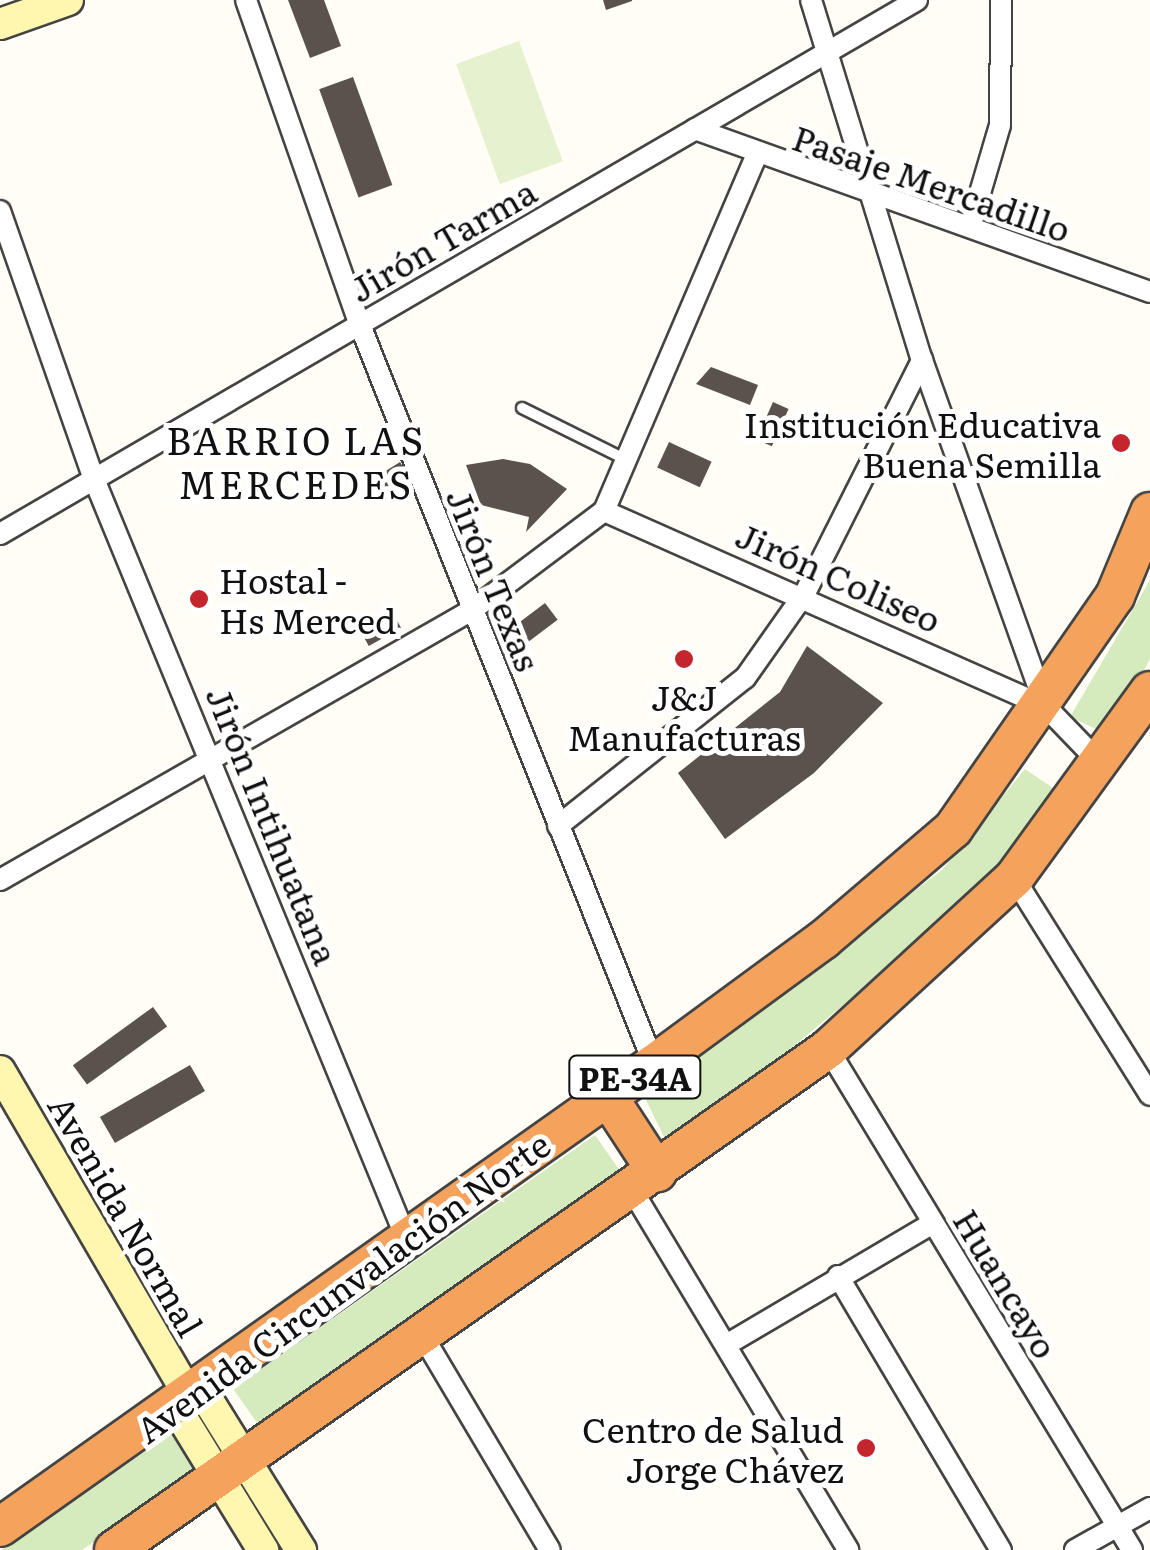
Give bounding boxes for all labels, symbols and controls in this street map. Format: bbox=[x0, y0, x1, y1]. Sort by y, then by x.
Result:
street label: Pasaje Mercadillo bbox=[788, 115, 1076, 249]
street label: Jirón Tarma bbox=[341, 169, 543, 309]
place label: Institución Educativa Buena Semilla bbox=[744, 402, 1101, 484]
district label: BARRIO LAS MERCEDES bbox=[166, 416, 426, 506]
marker: Institución Educativa Buena Semilla bbox=[1110, 432, 1132, 454]
street label: Jirón Texas bbox=[439, 482, 551, 676]
street label: Jirón Coliseo bbox=[730, 512, 948, 640]
place label: Hostal - Hs Merced bbox=[219, 558, 396, 640]
marker: Hostal - Hs Merced bbox=[188, 588, 210, 610]
marker: J&J Manufacturas bbox=[673, 648, 695, 670]
place label: J&J Manufacturas bbox=[567, 675, 801, 757]
street label: Jirón Intihuatana bbox=[199, 680, 349, 970]
road number: PE-34A bbox=[568, 1050, 702, 1104]
street label: Avenida Normal bbox=[41, 1087, 213, 1343]
street label: Avenida Circunvalación Norte bbox=[127, 1122, 557, 1450]
street label: Huancayo bbox=[946, 1201, 1068, 1365]
place label: Centro de Salud Jorge Chávez bbox=[582, 1407, 844, 1489]
marker: Centro de Salud Jorge Chávez bbox=[853, 1435, 879, 1461]

